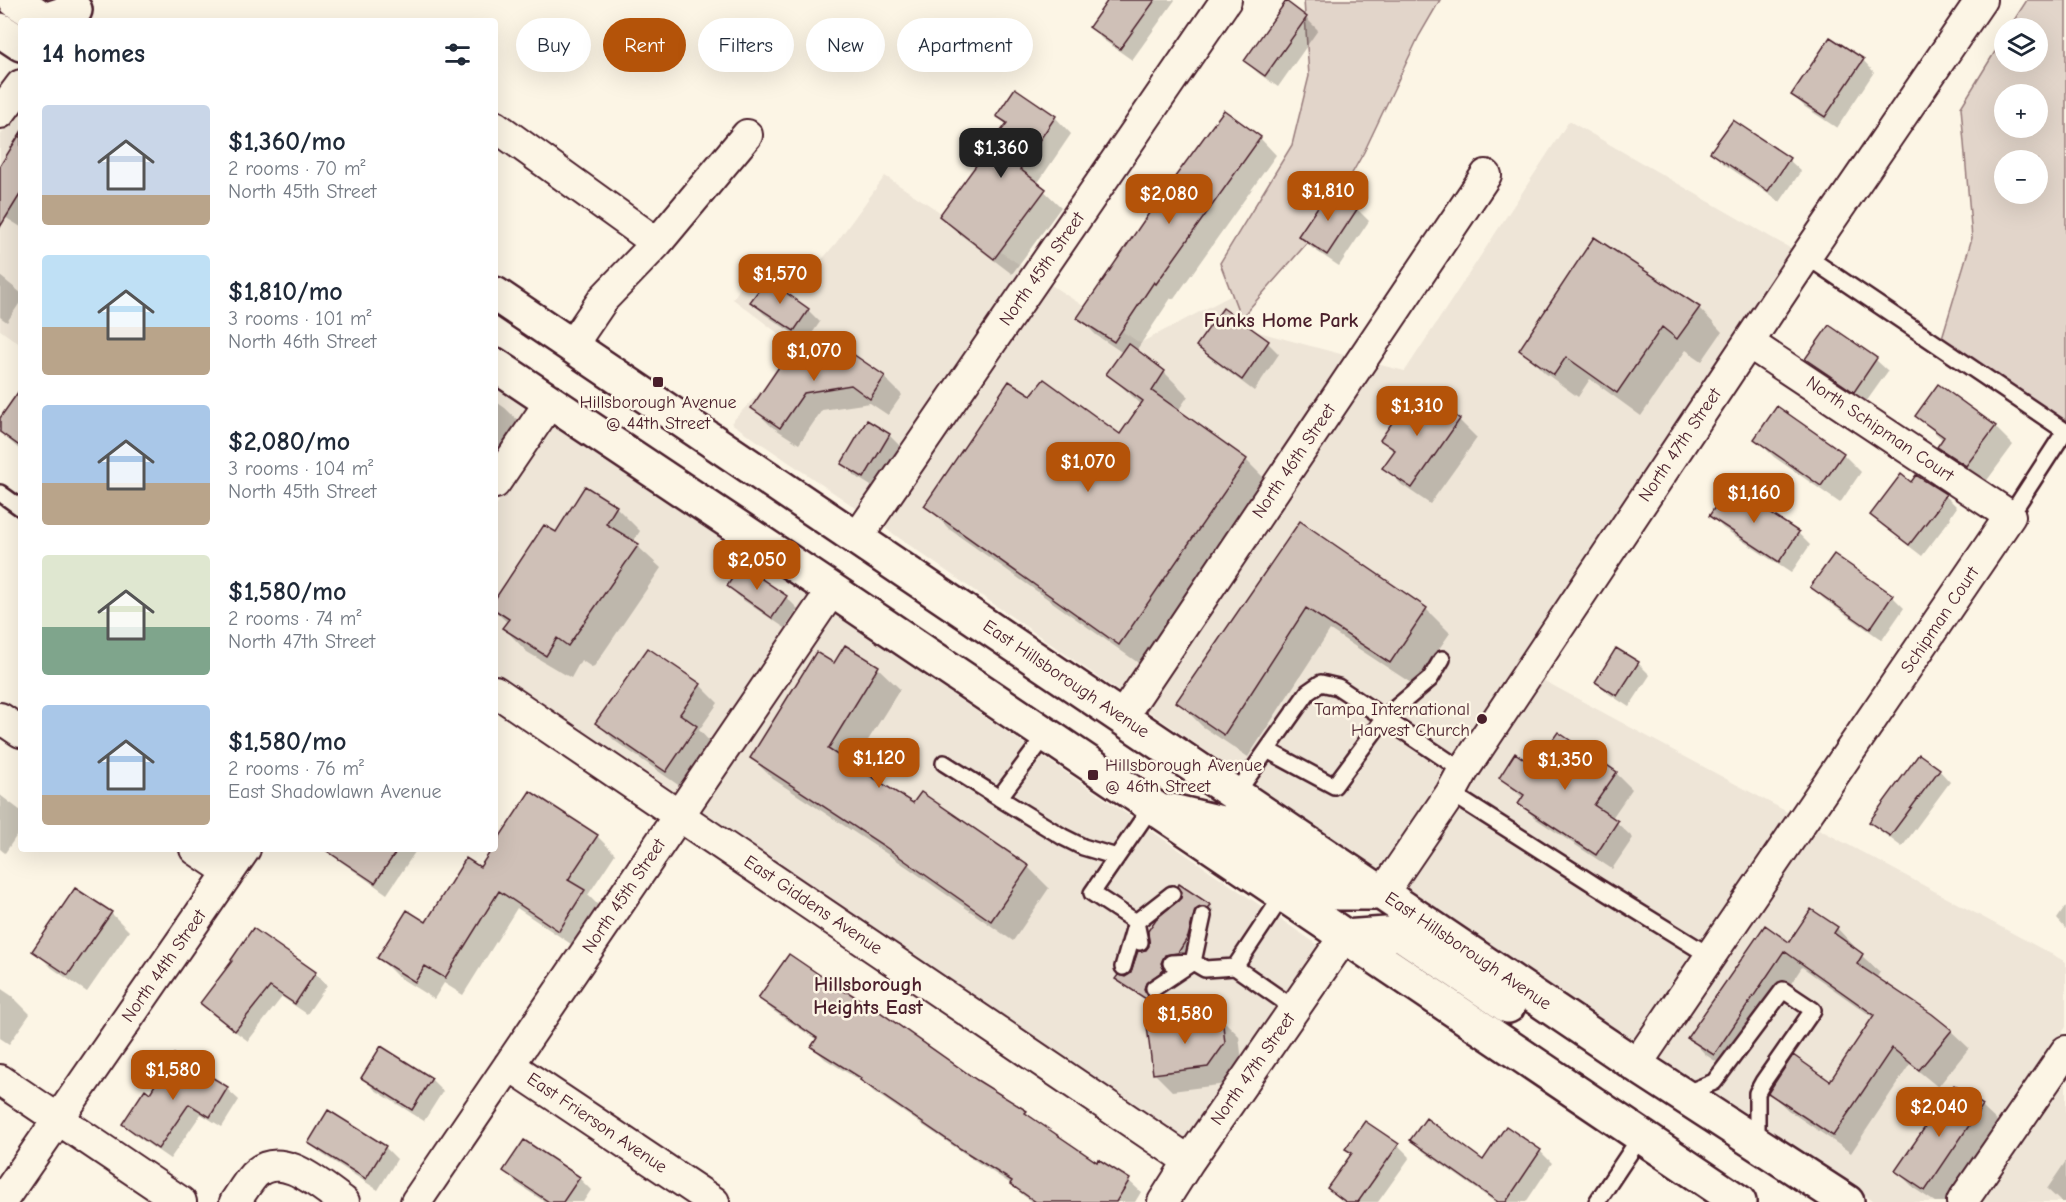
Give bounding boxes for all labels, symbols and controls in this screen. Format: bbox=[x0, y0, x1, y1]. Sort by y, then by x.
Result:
chip: Buy bbox=[516, 18, 591, 72]
chip: Rent bbox=[603, 18, 686, 72]
chip: Filters bbox=[698, 18, 794, 72]
chip: New bbox=[806, 18, 885, 72]
chip: Apartment bbox=[897, 18, 1033, 72]
map controls bbox=[1994, 18, 2048, 204]
button: layers bbox=[1994, 18, 2048, 72]
icon: filters bbox=[441, 38, 474, 71]
text: 14 homes bbox=[42, 39, 145, 69]
button: + bbox=[1994, 84, 2048, 138]
text: $1,360/mo bbox=[228, 127, 346, 157]
pin: $1,360 bbox=[952, 128, 1050, 179]
icon: home bbox=[90, 129, 162, 201]
text: $1,360 bbox=[973, 136, 1029, 159]
button: − bbox=[1994, 150, 2048, 204]
text: 2 rooms · 70 m² bbox=[228, 157, 365, 180]
pin: $1,810 bbox=[1279, 171, 1377, 222]
pin: $2,080 bbox=[1120, 174, 1218, 225]
text: $1,810 bbox=[1301, 179, 1355, 202]
text: North 45th Street bbox=[228, 180, 377, 203]
text: $2,080 bbox=[1140, 182, 1198, 205]
street label: North 45th Street bbox=[995, 208, 1089, 330]
pin: $1,570 bbox=[731, 254, 829, 305]
text: $1,570 bbox=[753, 262, 807, 285]
text: $1,810/mo bbox=[228, 277, 343, 307]
icon: home bbox=[90, 279, 162, 351]
text: 3 rooms · 101 m² bbox=[228, 307, 372, 330]
district label: Funks Home Park bbox=[1204, 309, 1359, 332]
text: North 46th Street bbox=[228, 330, 377, 353]
pin: $1,070 bbox=[765, 331, 863, 382]
text: $1,070 bbox=[786, 339, 842, 362]
street label: North Schipman Court bbox=[1802, 372, 1958, 487]
marker: Hillsborough Avenue @ 44th Street bbox=[651, 375, 665, 389]
street label: North 47th Street bbox=[1634, 384, 1726, 506]
pin: $1,310 bbox=[1368, 386, 1466, 437]
place label: Hillsborough Avenue @ 44th Street bbox=[579, 392, 737, 434]
text: $1,310 bbox=[1391, 394, 1443, 417]
street label: North 46th Street bbox=[1248, 399, 1341, 522]
text: $2,080/mo bbox=[228, 427, 350, 457]
icon: home bbox=[90, 429, 162, 501]
pin: $1,070 bbox=[1039, 442, 1137, 493]
text: $1,070 bbox=[1060, 450, 1116, 473]
text: 3 rooms · 104 m² bbox=[228, 457, 373, 480]
pin: $1,160 bbox=[1705, 473, 1803, 524]
text: North 45th Street bbox=[228, 480, 377, 503]
text: $1,160 bbox=[1727, 481, 1781, 504]
pin: $2,050 bbox=[708, 540, 806, 591]
text: $2,050 bbox=[727, 548, 787, 571]
street label: Schipman Court bbox=[1897, 562, 1984, 677]
text: $1,580/mo bbox=[228, 577, 346, 607]
icon: home bbox=[90, 579, 162, 651]
text: 2 rooms · 74 m² bbox=[228, 607, 361, 630]
street label: East Hillsborough Avenue bbox=[979, 615, 1153, 743]
text: North 47th Street bbox=[228, 630, 375, 653]
place label: Tampa International Harvest Church bbox=[1314, 699, 1470, 741]
marker: Tampa International Harvest Church bbox=[1475, 712, 1489, 726]
text: $1,580/mo bbox=[228, 727, 346, 757]
icon: home bbox=[90, 729, 162, 801]
pin: $1,120 bbox=[830, 738, 928, 789]
pin: $1,350 bbox=[1516, 740, 1614, 791]
text: $1,120 bbox=[853, 746, 905, 769]
text: $1,350 bbox=[1537, 748, 1593, 771]
place label: Hillsborough Avenue @ 46th Street bbox=[1105, 755, 1262, 797]
text: 2 rooms · 76 m² bbox=[228, 757, 364, 780]
marker: Hillsborough Avenue @ 46th Street bbox=[1086, 768, 1100, 782]
text: East Shadowlawn Avenue bbox=[228, 780, 441, 803]
street label: North 45th Street bbox=[578, 834, 671, 957]
street label: East Giddens Avenue bbox=[740, 851, 886, 959]
street label: East Hillsborough Avenue bbox=[1381, 887, 1555, 1015]
street label: North 44th Street bbox=[117, 905, 211, 1026]
district label: Hillsborough Heights East bbox=[813, 973, 923, 1019]
pin: $1,580 bbox=[1136, 994, 1234, 1045]
text: $1,580 bbox=[1157, 1002, 1213, 1025]
street label: North 47th Street bbox=[1206, 1008, 1300, 1129]
pin: $1,580 bbox=[124, 1050, 222, 1101]
text: $1,580 bbox=[145, 1058, 201, 1081]
street label: East Frierson Avenue bbox=[523, 1068, 671, 1178]
pin: $2,040 bbox=[1890, 1087, 1988, 1138]
text: $2,040 bbox=[1910, 1095, 1968, 1118]

